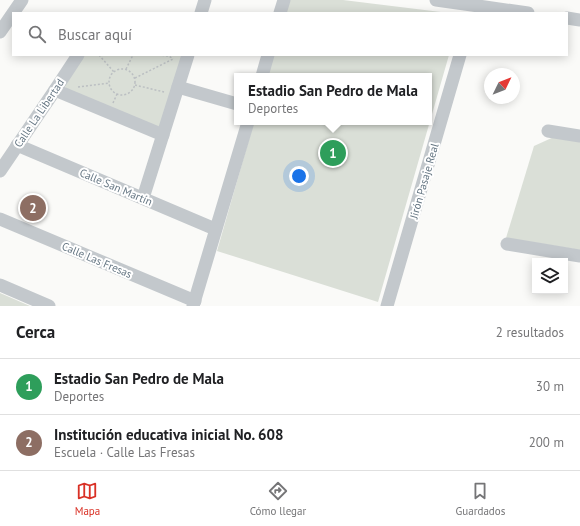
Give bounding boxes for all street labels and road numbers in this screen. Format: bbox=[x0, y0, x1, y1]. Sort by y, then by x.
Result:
street label: Calle La Libertad bbox=[11, 76, 67, 150]
street label: Jirón Pasaje Real bbox=[406, 141, 442, 221]
street label: Calle San Martín bbox=[78, 165, 154, 209]
street label: Calle Las Fresas bbox=[60, 239, 134, 281]

